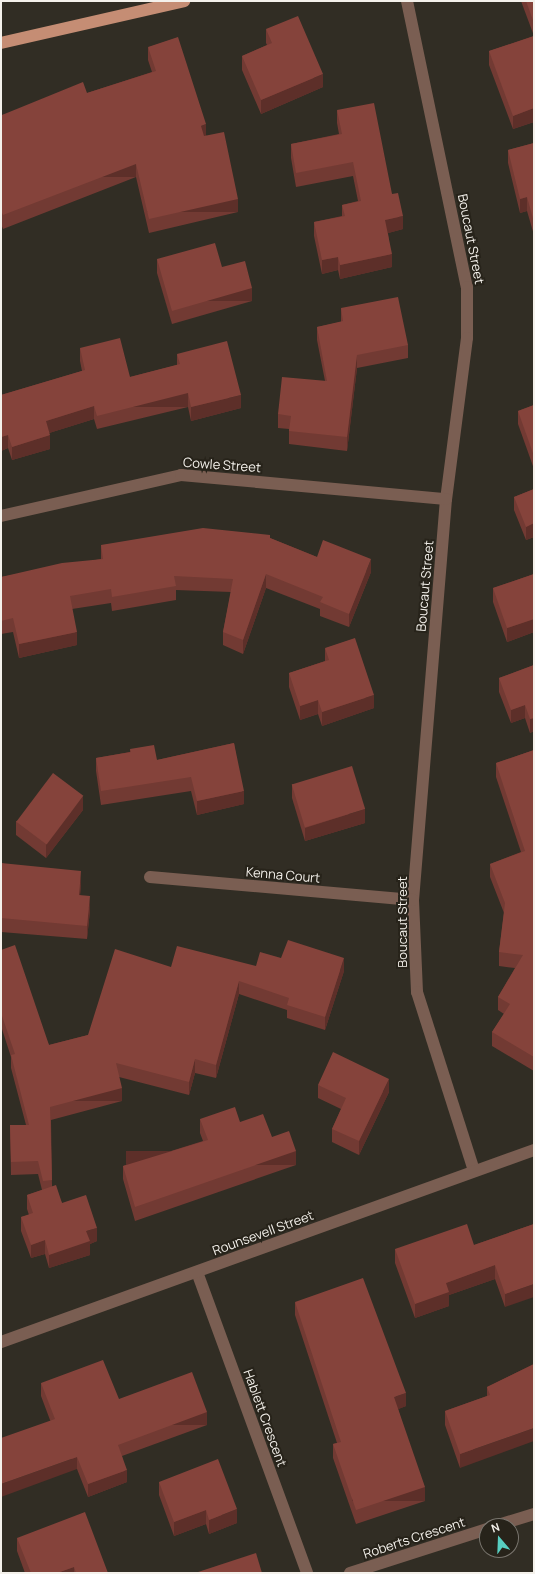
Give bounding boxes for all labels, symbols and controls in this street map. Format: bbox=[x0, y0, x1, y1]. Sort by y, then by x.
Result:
street label: Boucaut Street bbox=[455, 193, 487, 285]
street label: Cowle Street bbox=[182, 454, 262, 476]
street label: Boucaut Street bbox=[413, 540, 437, 632]
street label: Kenna Court bbox=[245, 864, 321, 886]
street label: Boucaut Street bbox=[394, 876, 410, 968]
street label: Rounsevell Street bbox=[210, 1207, 316, 1259]
street label: Hablett Crescent bbox=[240, 1367, 290, 1469]
street label: Roberts Crescent bbox=[361, 1514, 467, 1562]
north arrow bbox=[479, 1518, 519, 1558]
text: N bbox=[489, 1519, 501, 1536]

